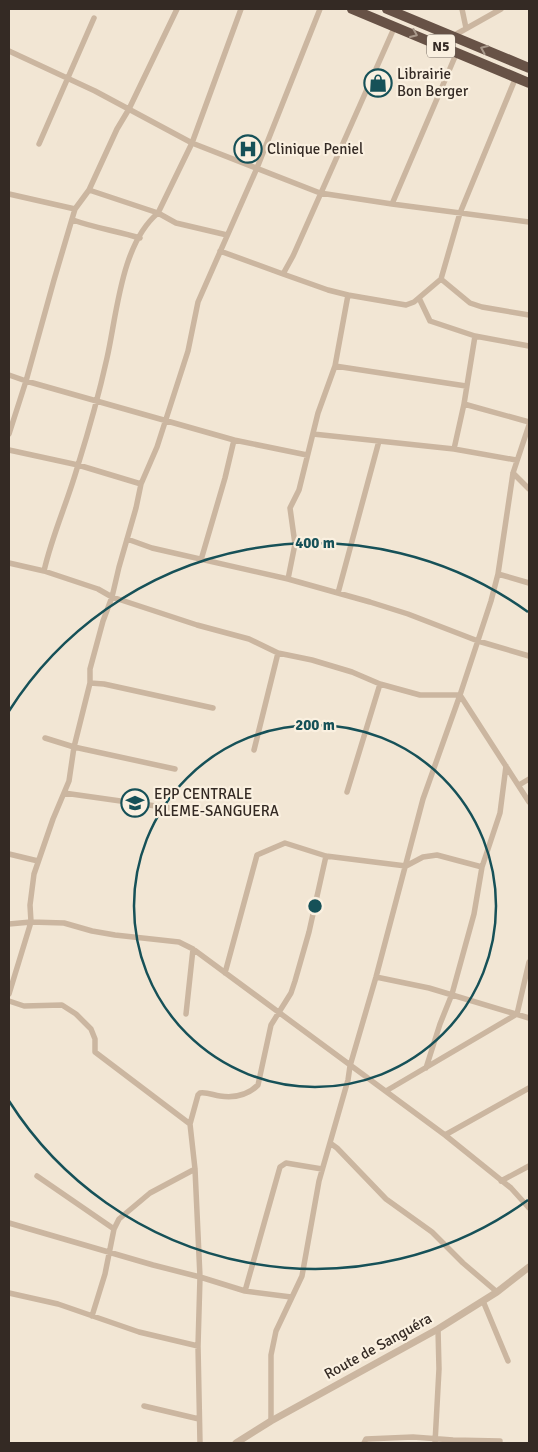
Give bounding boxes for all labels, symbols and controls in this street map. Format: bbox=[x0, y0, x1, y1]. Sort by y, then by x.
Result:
one-way arrow bbox=[409, 27, 418, 38]
road number: N5 bbox=[427, 34, 455, 58]
one-way arrow bbox=[480, 44, 489, 55]
place label: Librairie Bon Berger bbox=[397, 65, 469, 100]
shop icon: Librairie Bon Berger bbox=[363, 68, 393, 98]
hospital icon: Clinique Peniel bbox=[233, 134, 263, 164]
place label: Clinique Peniel bbox=[267, 140, 363, 158]
text: 400 m bbox=[295, 534, 335, 552]
text: 200 m bbox=[295, 716, 335, 734]
place label: EPP CENTRALE KLEME-SANGUERA bbox=[154, 785, 279, 820]
school or university icon: EPP CENTRALE KLEME-SANGUERA bbox=[120, 788, 150, 818]
centre of rings bbox=[306, 897, 324, 915]
street label: Route de Sanguéra bbox=[321, 1309, 435, 1383]

